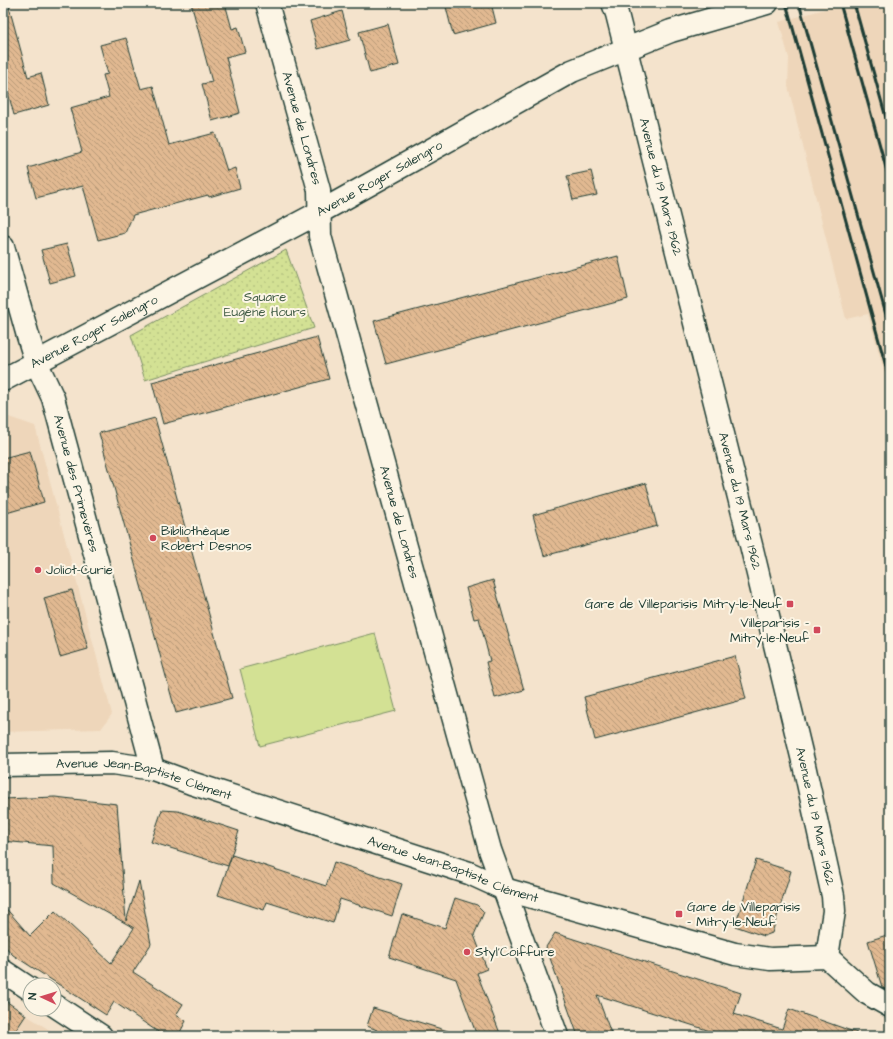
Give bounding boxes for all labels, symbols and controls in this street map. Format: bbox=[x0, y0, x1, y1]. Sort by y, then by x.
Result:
street label: Avenue de Londres bbox=[278, 70, 326, 187]
street label: Avenue du 19 Mars 1962 bbox=[635, 116, 687, 258]
street label: Avenue Roger Salengro bbox=[313, 136, 447, 221]
park label: Square Eugène Hours bbox=[224, 288, 307, 322]
street label: Avenue Roger Salengro bbox=[27, 290, 162, 373]
street label: Avenue des Primevères bbox=[49, 413, 103, 555]
street label: Avenue du 19 Mars 1962 bbox=[714, 430, 766, 572]
street label: Avenue de Londres bbox=[375, 463, 424, 581]
place label: Bibliothèque Robert Desnos bbox=[161, 522, 252, 555]
marker: Bibliothèque Robert Desnos bbox=[148, 533, 158, 543]
place label: Joliot-Curie bbox=[46, 561, 113, 579]
marker: Joliot-Curie bbox=[33, 565, 43, 575]
place label: Gare de Villeparisis Mitry-le-Neuf bbox=[585, 595, 782, 614]
marker: Gare de Villeparisis Mitry-le-Neuf bbox=[785, 599, 795, 609]
place label: Villeparisis - Mitry-le-Neuf bbox=[730, 614, 809, 648]
marker: Villeparisis - Mitry-le-Neuf bbox=[812, 625, 822, 635]
street label: Avenue du 19 Mars 1962 bbox=[791, 745, 839, 888]
street label: Avenue Jean-Baptiste Clément bbox=[56, 754, 235, 805]
street label: Avenue Jean-Baptiste Clément bbox=[365, 832, 541, 907]
place label: Gare de Villeparisis - Mitry-le-Neuf bbox=[687, 898, 801, 932]
marker: Gare de Villeparisis - Mitry-le-Neuf bbox=[674, 909, 684, 919]
place label: Styl'Coiffure bbox=[475, 943, 555, 962]
marker: Styl'Coiffure bbox=[462, 947, 472, 957]
north arrow bbox=[22, 977, 62, 1017]
text: N bbox=[25, 992, 40, 1000]

